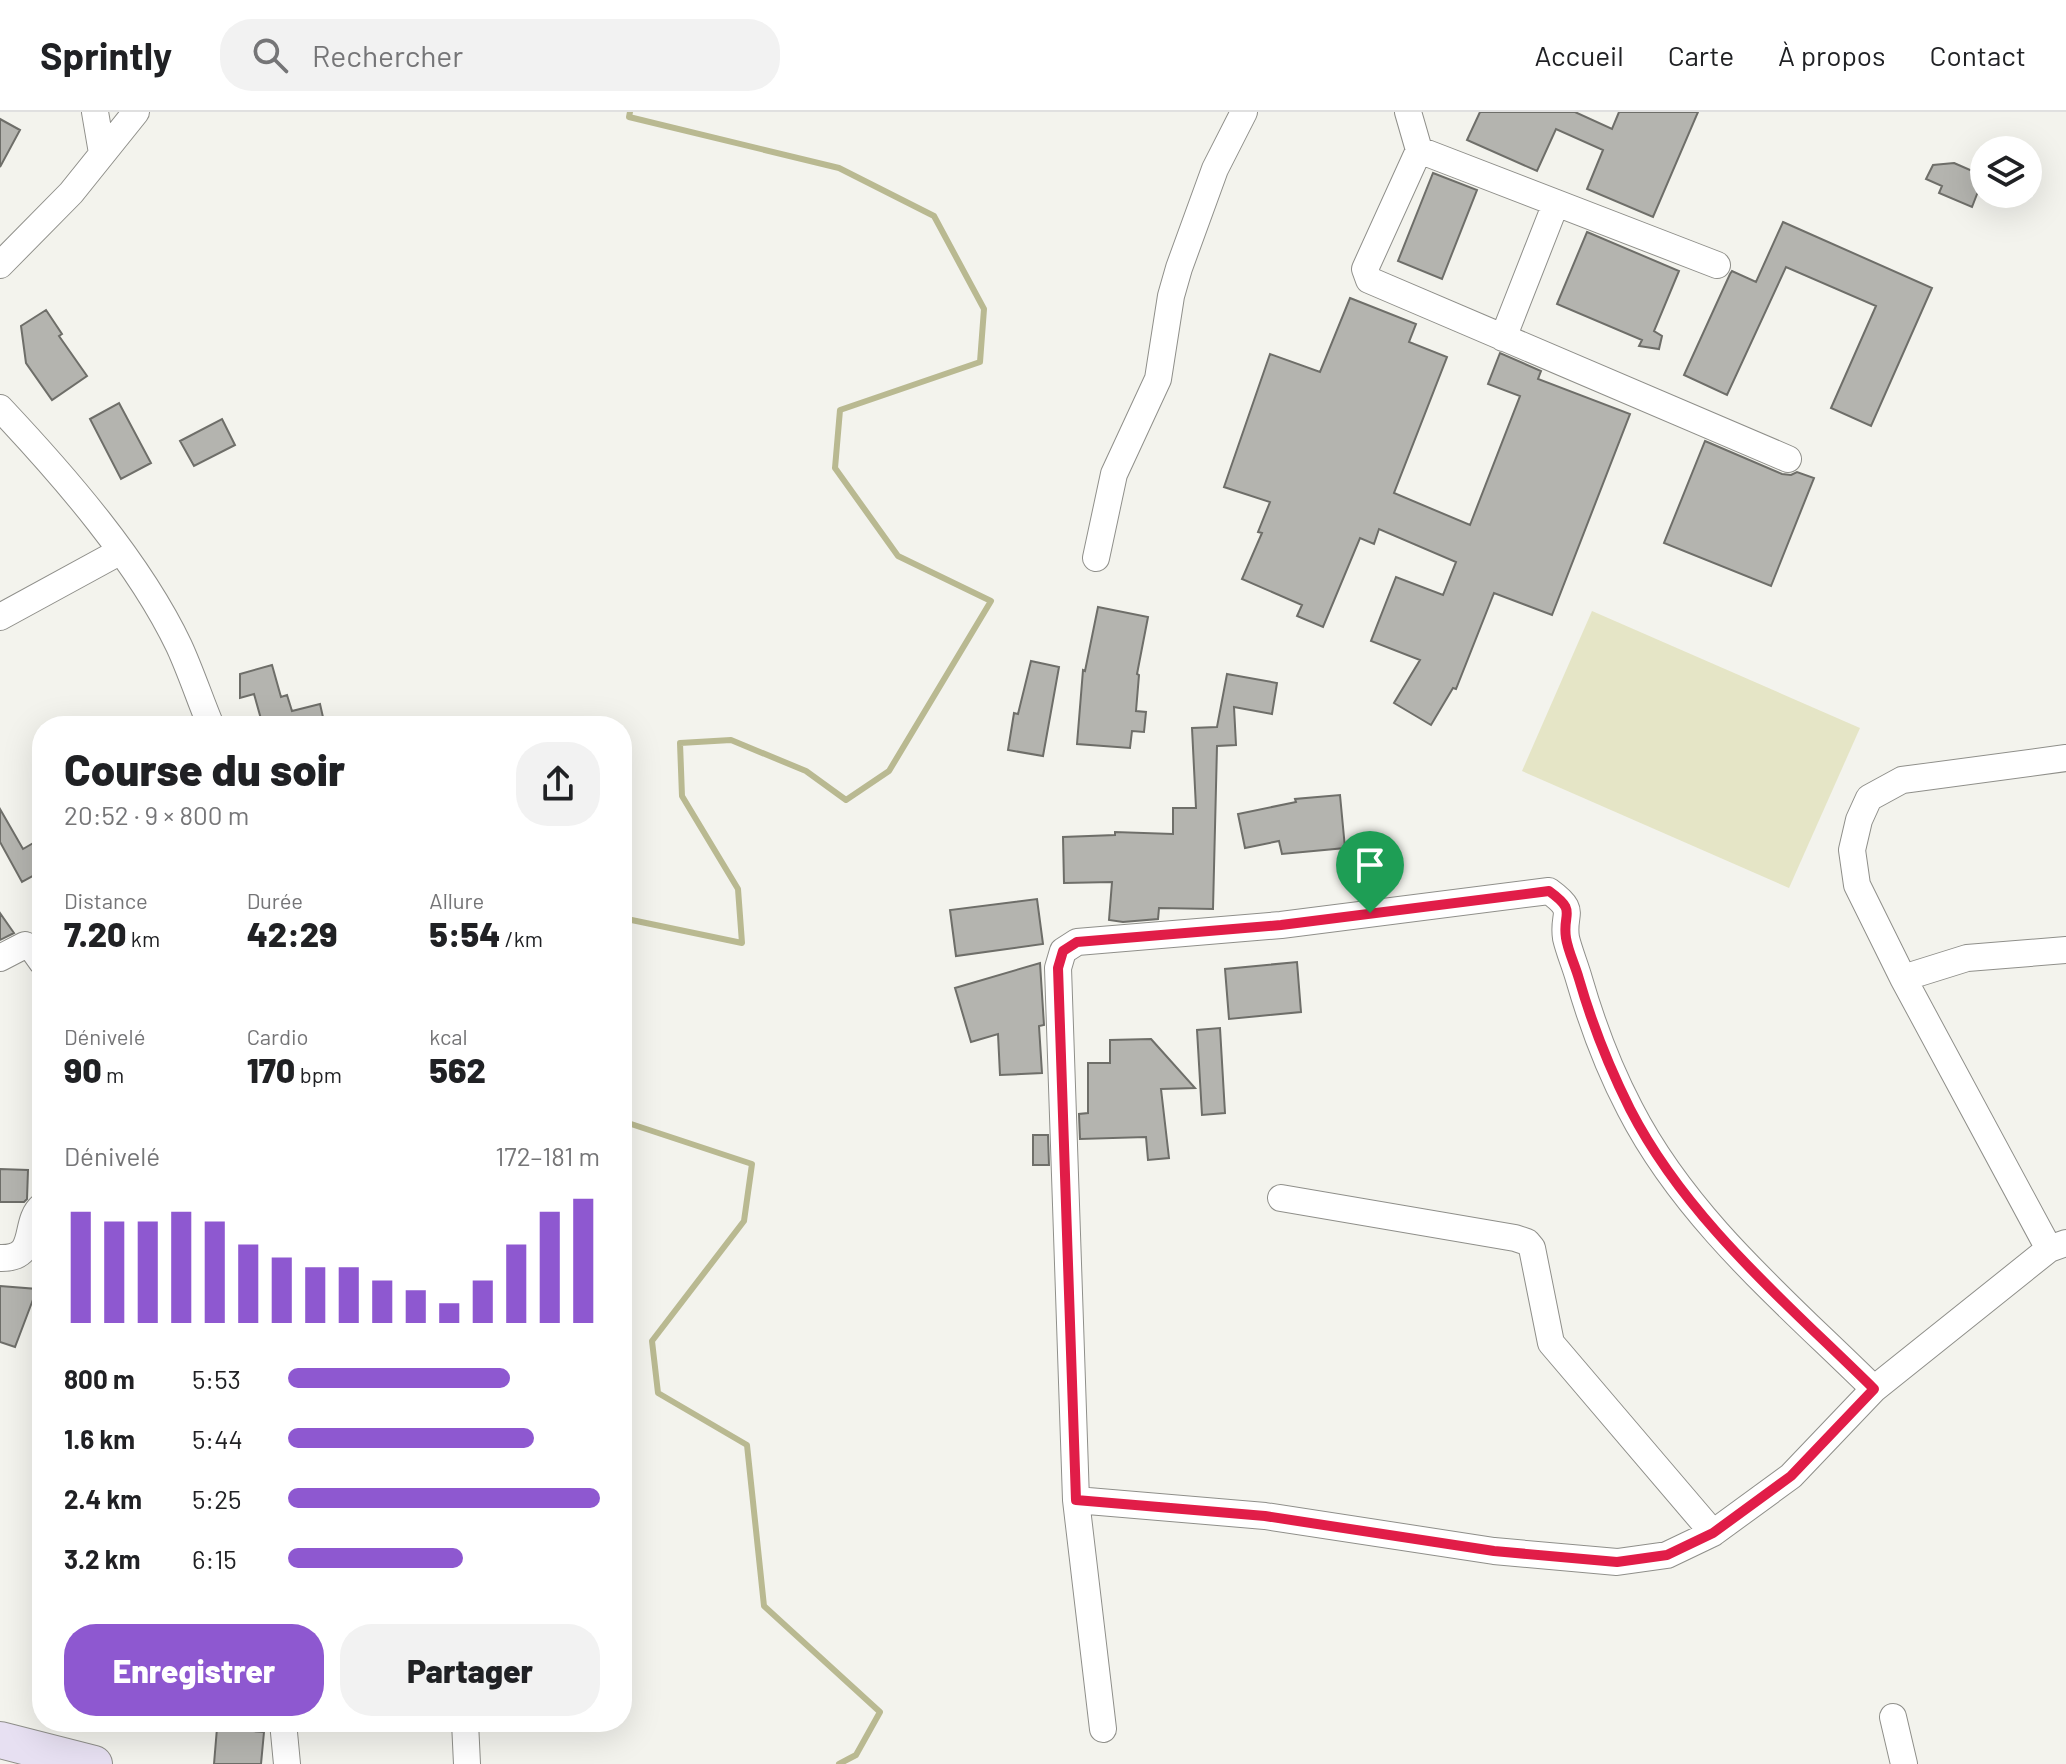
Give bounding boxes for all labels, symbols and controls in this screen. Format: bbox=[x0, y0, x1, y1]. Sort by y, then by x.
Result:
search box bbox=[220, 19, 780, 91]
text: Sprintly bbox=[40, 32, 172, 78]
icon: search bbox=[248, 33, 292, 77]
text: Rechercher bbox=[312, 37, 463, 73]
text: Accueil bbox=[1534, 38, 1624, 72]
text: Carte bbox=[1668, 38, 1734, 72]
text: À propos bbox=[1778, 38, 1885, 72]
text: Contact bbox=[1929, 38, 2026, 72]
map controls bbox=[1970, 136, 2042, 208]
button: layers bbox=[1970, 136, 2042, 208]
text: Course du soir bbox=[64, 742, 345, 795]
button: share bbox=[516, 742, 600, 826]
text: 20:52 · 9 × 800 m bbox=[64, 799, 249, 830]
pin bbox=[1336, 831, 1404, 913]
icon: arrive bbox=[1348, 843, 1392, 887]
text: Distance bbox=[64, 887, 148, 913]
text: Durée bbox=[247, 887, 303, 913]
text: Allure bbox=[429, 887, 484, 913]
text: 7.20 bbox=[64, 913, 126, 954]
text: 42:29 bbox=[247, 913, 337, 954]
text: 5:54 bbox=[429, 913, 500, 954]
text: km bbox=[126, 925, 160, 951]
text: /km bbox=[500, 925, 543, 951]
text: Dénivelé bbox=[64, 1023, 145, 1049]
text: Cardio bbox=[247, 1023, 309, 1049]
text: kcal bbox=[429, 1023, 468, 1049]
text: 90 bbox=[64, 1049, 102, 1090]
text: 170 bbox=[247, 1049, 295, 1090]
text: 562 bbox=[429, 1049, 486, 1090]
text: m bbox=[102, 1061, 124, 1087]
text: bpm bbox=[295, 1061, 342, 1087]
text: Dénivelé bbox=[64, 1140, 160, 1171]
text: 172–181 m bbox=[495, 1140, 600, 1171]
text: 800 m bbox=[64, 1363, 135, 1394]
text: 5:53 bbox=[192, 1363, 241, 1394]
text: 1.6 km bbox=[64, 1423, 135, 1454]
text: 5:44 bbox=[192, 1423, 243, 1454]
text: 2.4 km bbox=[64, 1483, 142, 1514]
text: 5:25 bbox=[192, 1483, 241, 1514]
text: 3.2 km bbox=[64, 1543, 140, 1574]
text: 6:15 bbox=[192, 1543, 237, 1574]
button: Enregistrer bbox=[64, 1624, 324, 1716]
button: Partager bbox=[340, 1624, 600, 1716]

